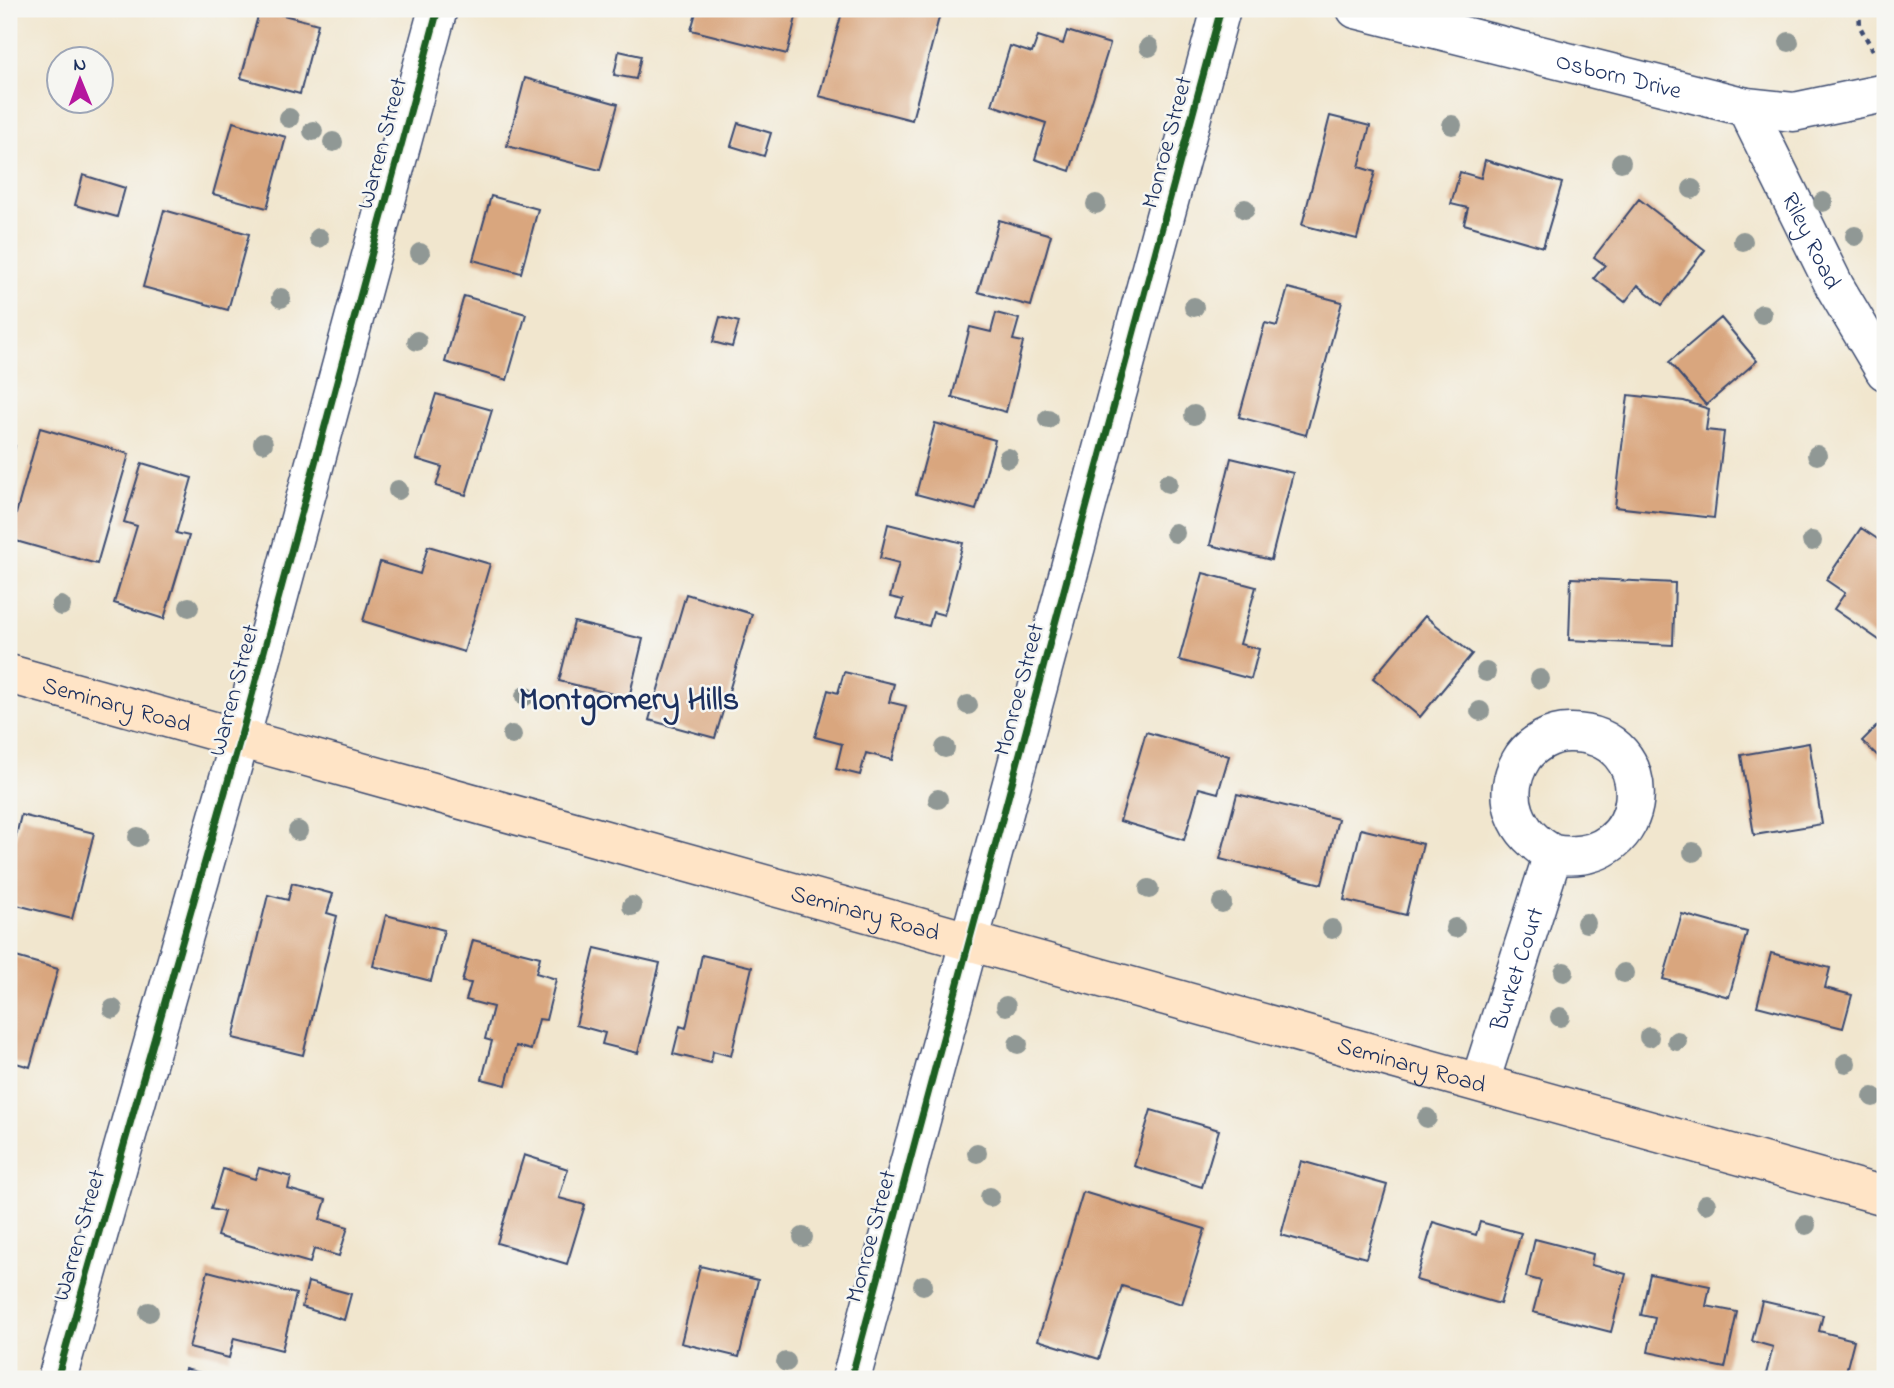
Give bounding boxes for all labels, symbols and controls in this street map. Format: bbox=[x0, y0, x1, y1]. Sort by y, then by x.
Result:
street label: Osborn Drive bbox=[1552, 45, 1685, 110]
north arrow bbox=[46, 46, 116, 116]
text: N bbox=[73, 52, 87, 79]
street label: Monroe Street bbox=[1134, 72, 1203, 213]
street label: Warren Street bbox=[349, 74, 418, 214]
street label: Riley Road bbox=[1771, 187, 1849, 296]
street label: Monroe Street bbox=[986, 619, 1055, 760]
street label: Warren Street bbox=[201, 621, 270, 761]
street label: Seminary Road bbox=[38, 669, 195, 744]
district label: Montgomery Hills bbox=[519, 678, 739, 726]
street label: Seminary Road bbox=[786, 877, 944, 952]
street label: Burket Court bbox=[1482, 903, 1555, 1036]
street label: Seminary Road bbox=[1333, 1029, 1490, 1104]
street label: Warren Street bbox=[45, 1166, 116, 1306]
street label: Monroe Street bbox=[838, 1166, 907, 1307]

